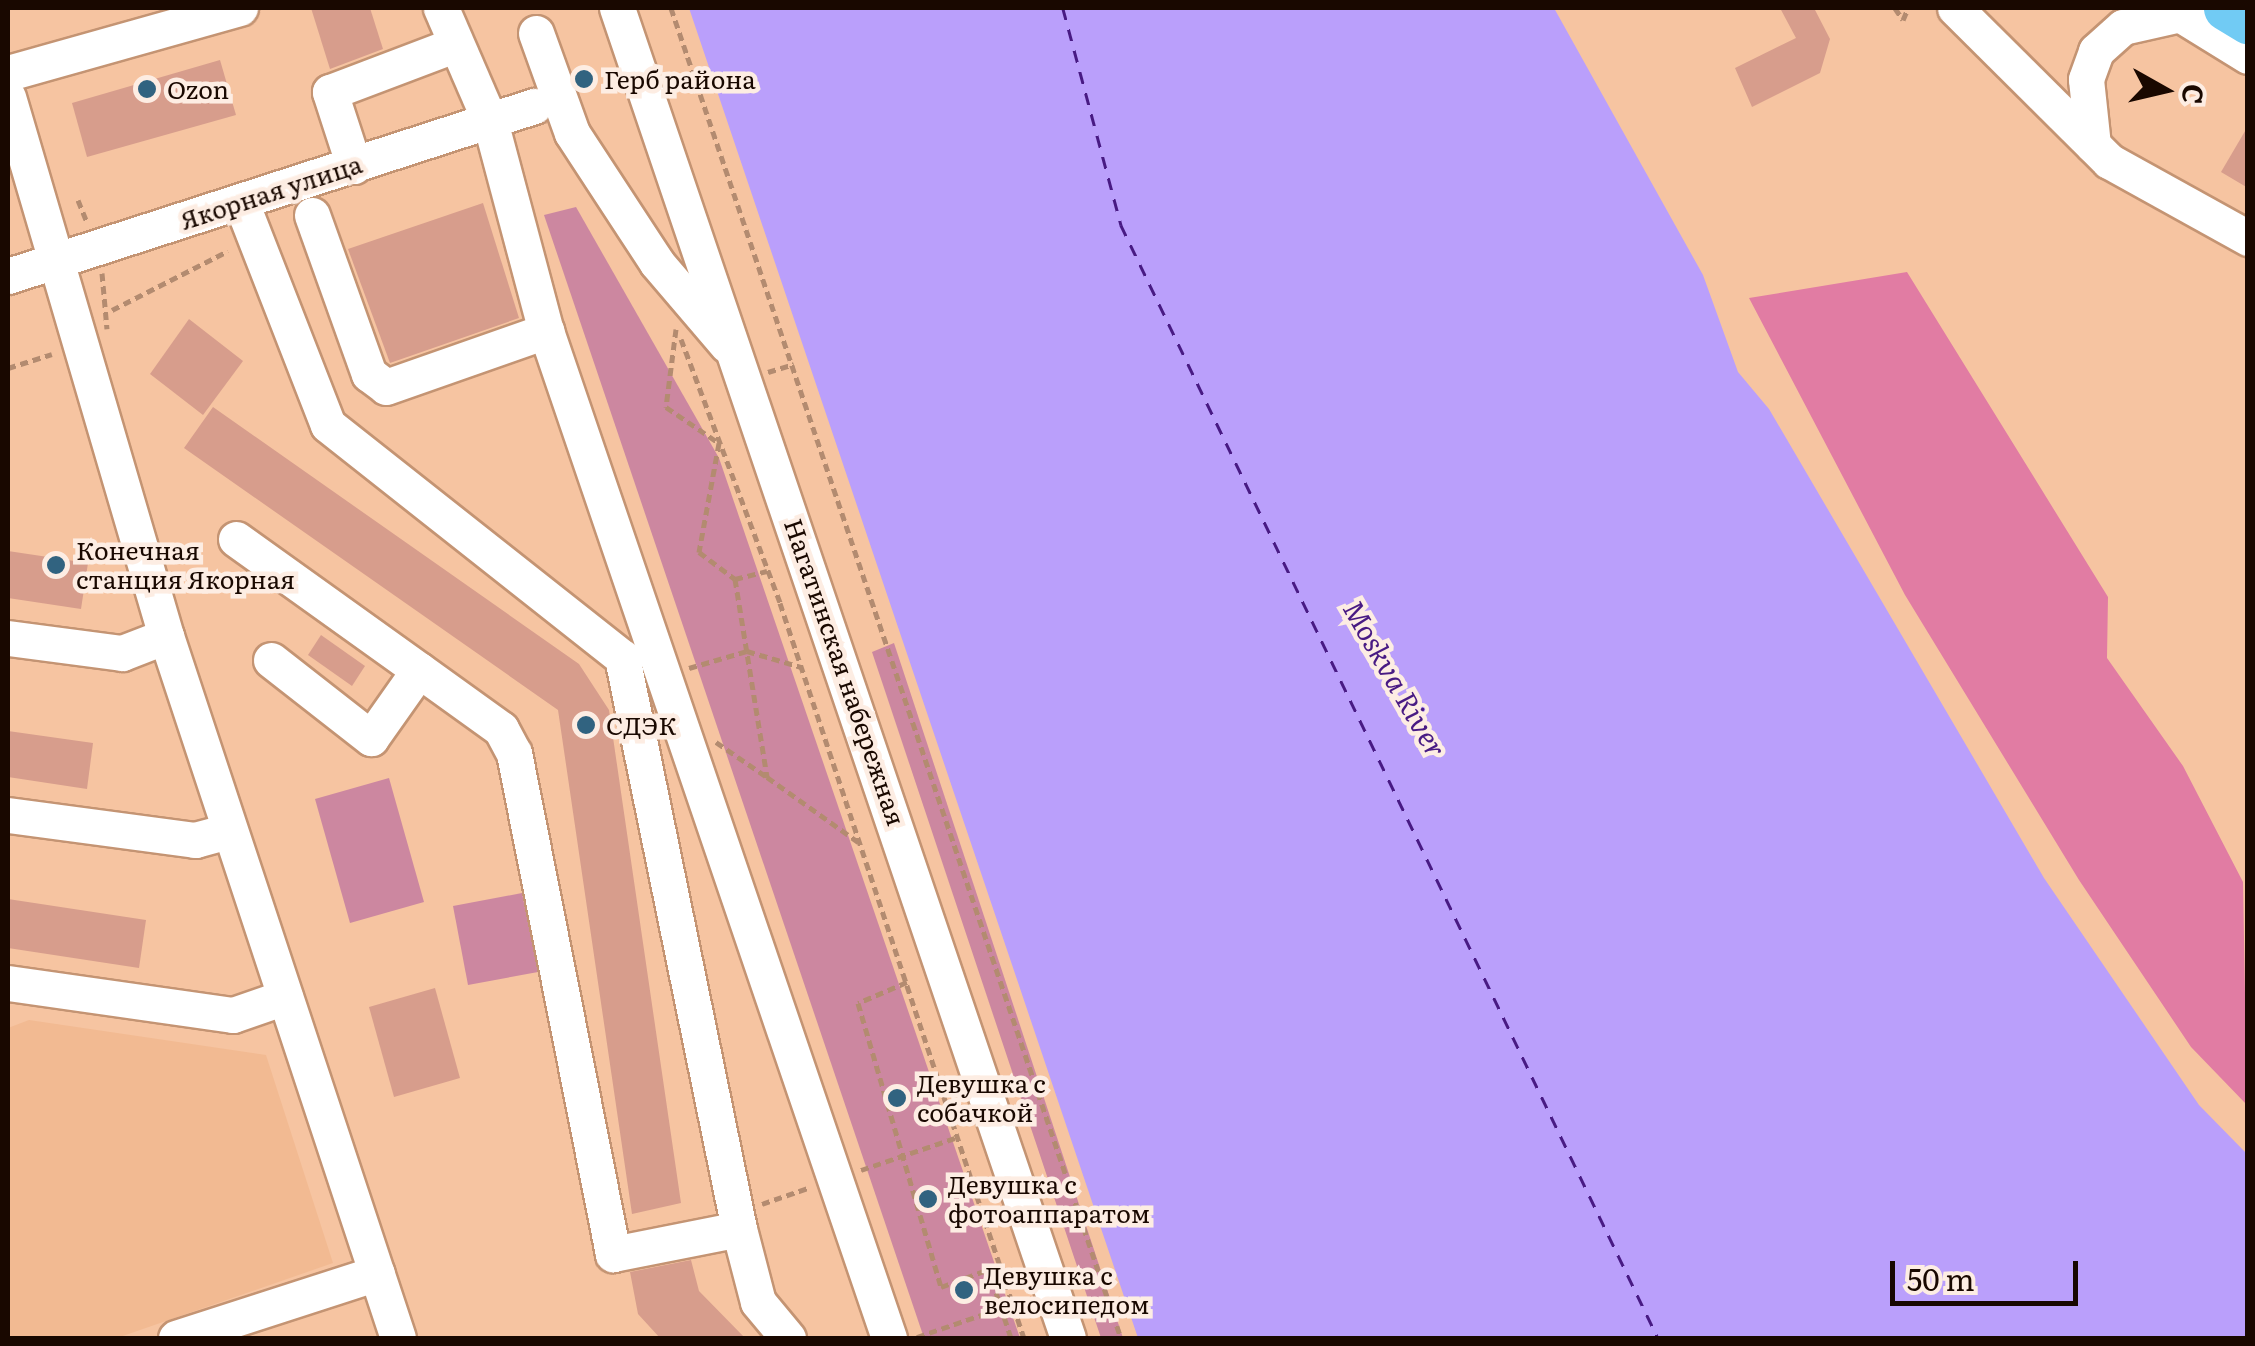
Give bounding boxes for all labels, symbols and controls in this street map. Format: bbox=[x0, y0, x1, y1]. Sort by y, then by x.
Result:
north arrow bbox=[2115, 40, 2215, 140]
place label: Герб района bbox=[604, 64, 756, 94]
marker: Герб района bbox=[573, 68, 595, 90]
place label: Ozon bbox=[167, 74, 229, 104]
marker: Ozon bbox=[136, 78, 158, 100]
text: С bbox=[2173, 81, 2217, 107]
street label: Якорная улица bbox=[176, 148, 366, 236]
street label: Нагатинская набережная bbox=[778, 515, 912, 829]
place label: Конечная станция Якорная bbox=[76, 536, 295, 595]
marker: Конечная станция Якорная bbox=[45, 554, 67, 576]
water label: Moskva River bbox=[1338, 594, 1454, 762]
place label: СДЭК bbox=[606, 710, 676, 740]
marker: СДЭК bbox=[575, 714, 597, 736]
place label: Девушка с собачкой bbox=[917, 1069, 1046, 1128]
marker: Девушка с собачкой bbox=[886, 1087, 908, 1109]
place label: Девушка с фотоаппаратом bbox=[948, 1170, 1150, 1229]
marker: Девушка с фотоаппаратом bbox=[917, 1188, 939, 1210]
scale bar bbox=[1895, 1241, 2082, 1303]
text: 50 m bbox=[1907, 1256, 1975, 1300]
place label: Девушка с велосипедом bbox=[984, 1261, 1149, 1320]
marker: Девушка с велосипедом bbox=[953, 1279, 975, 1301]

